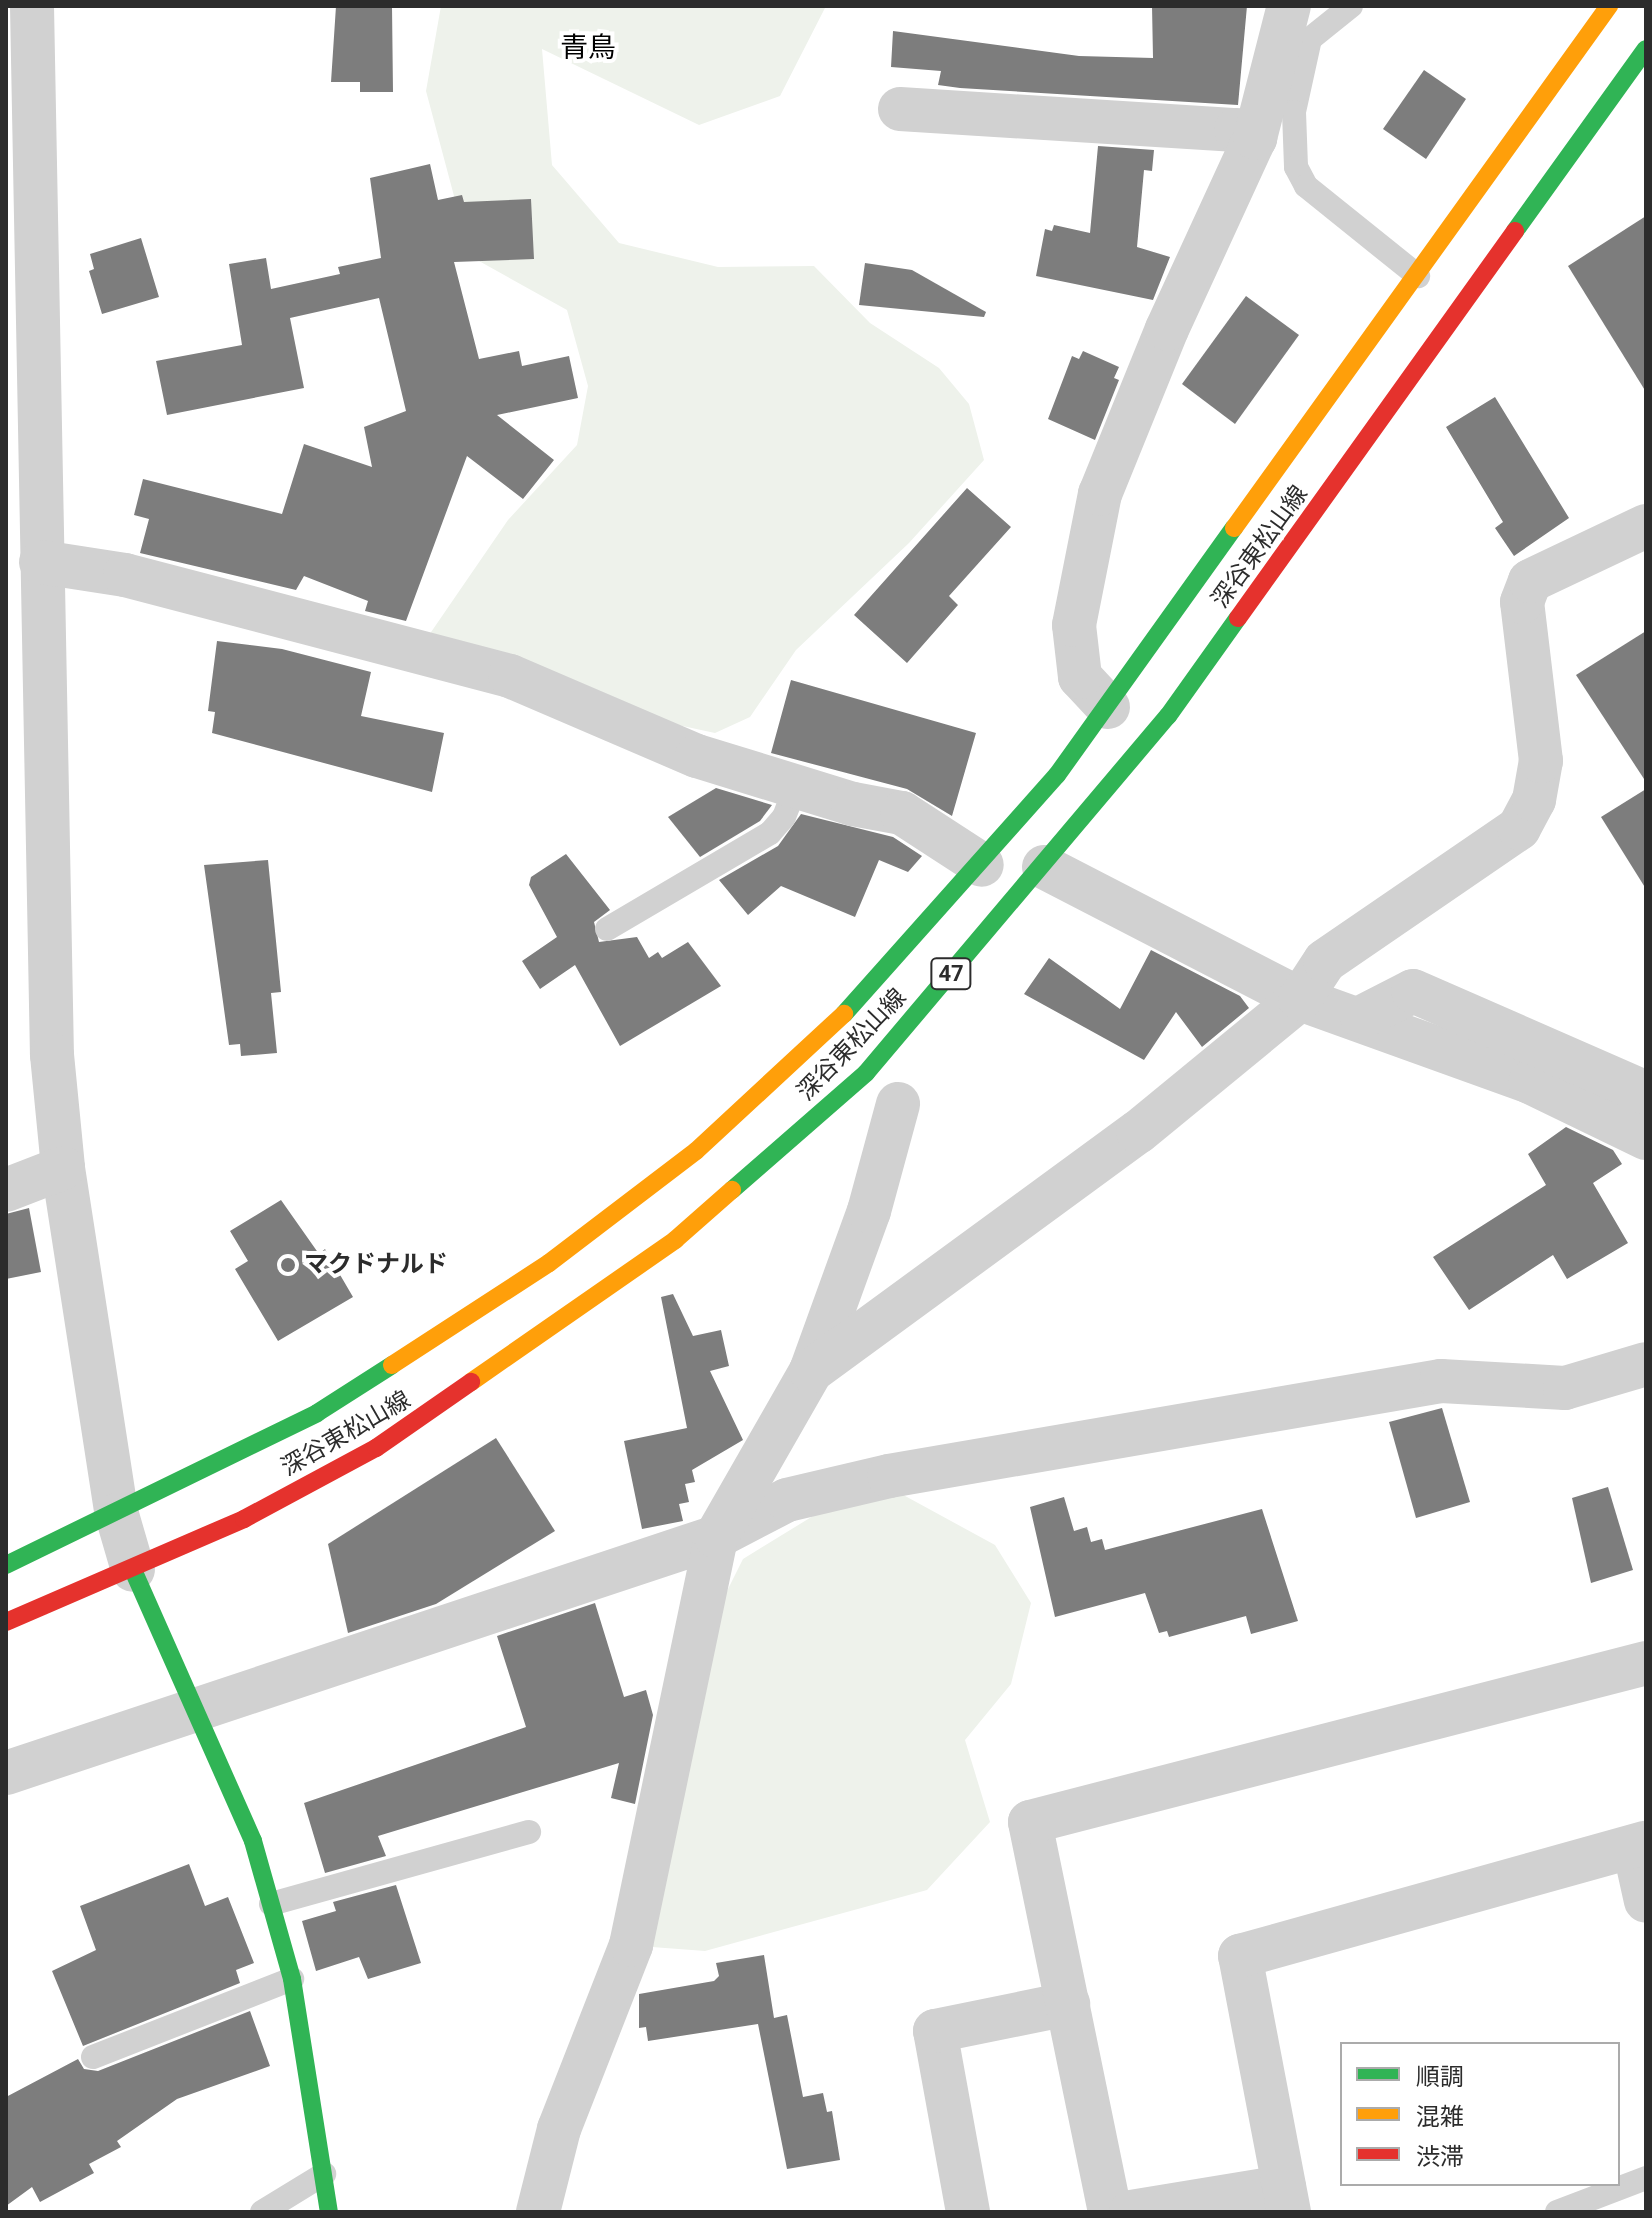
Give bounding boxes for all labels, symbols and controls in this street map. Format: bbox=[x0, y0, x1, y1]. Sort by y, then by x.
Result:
district label: 青鳥 bbox=[560, 31, 616, 65]
street label: 深谷東松山線 bbox=[1206, 480, 1314, 614]
road number: 47 bbox=[929, 956, 973, 992]
street label: 深谷東松山線 bbox=[792, 983, 912, 1107]
place label: マクドナルド bbox=[304, 1251, 448, 1279]
marker: マクドナルド bbox=[279, 1256, 297, 1274]
street label: 深谷東松山線 bbox=[276, 1386, 416, 1482]
legend bbox=[1340, 2042, 1620, 2186]
text: 順調 bbox=[1416, 2063, 1464, 2091]
text: 混雑 bbox=[1416, 2103, 1464, 2131]
text: 渋滞 bbox=[1416, 2143, 1464, 2171]

